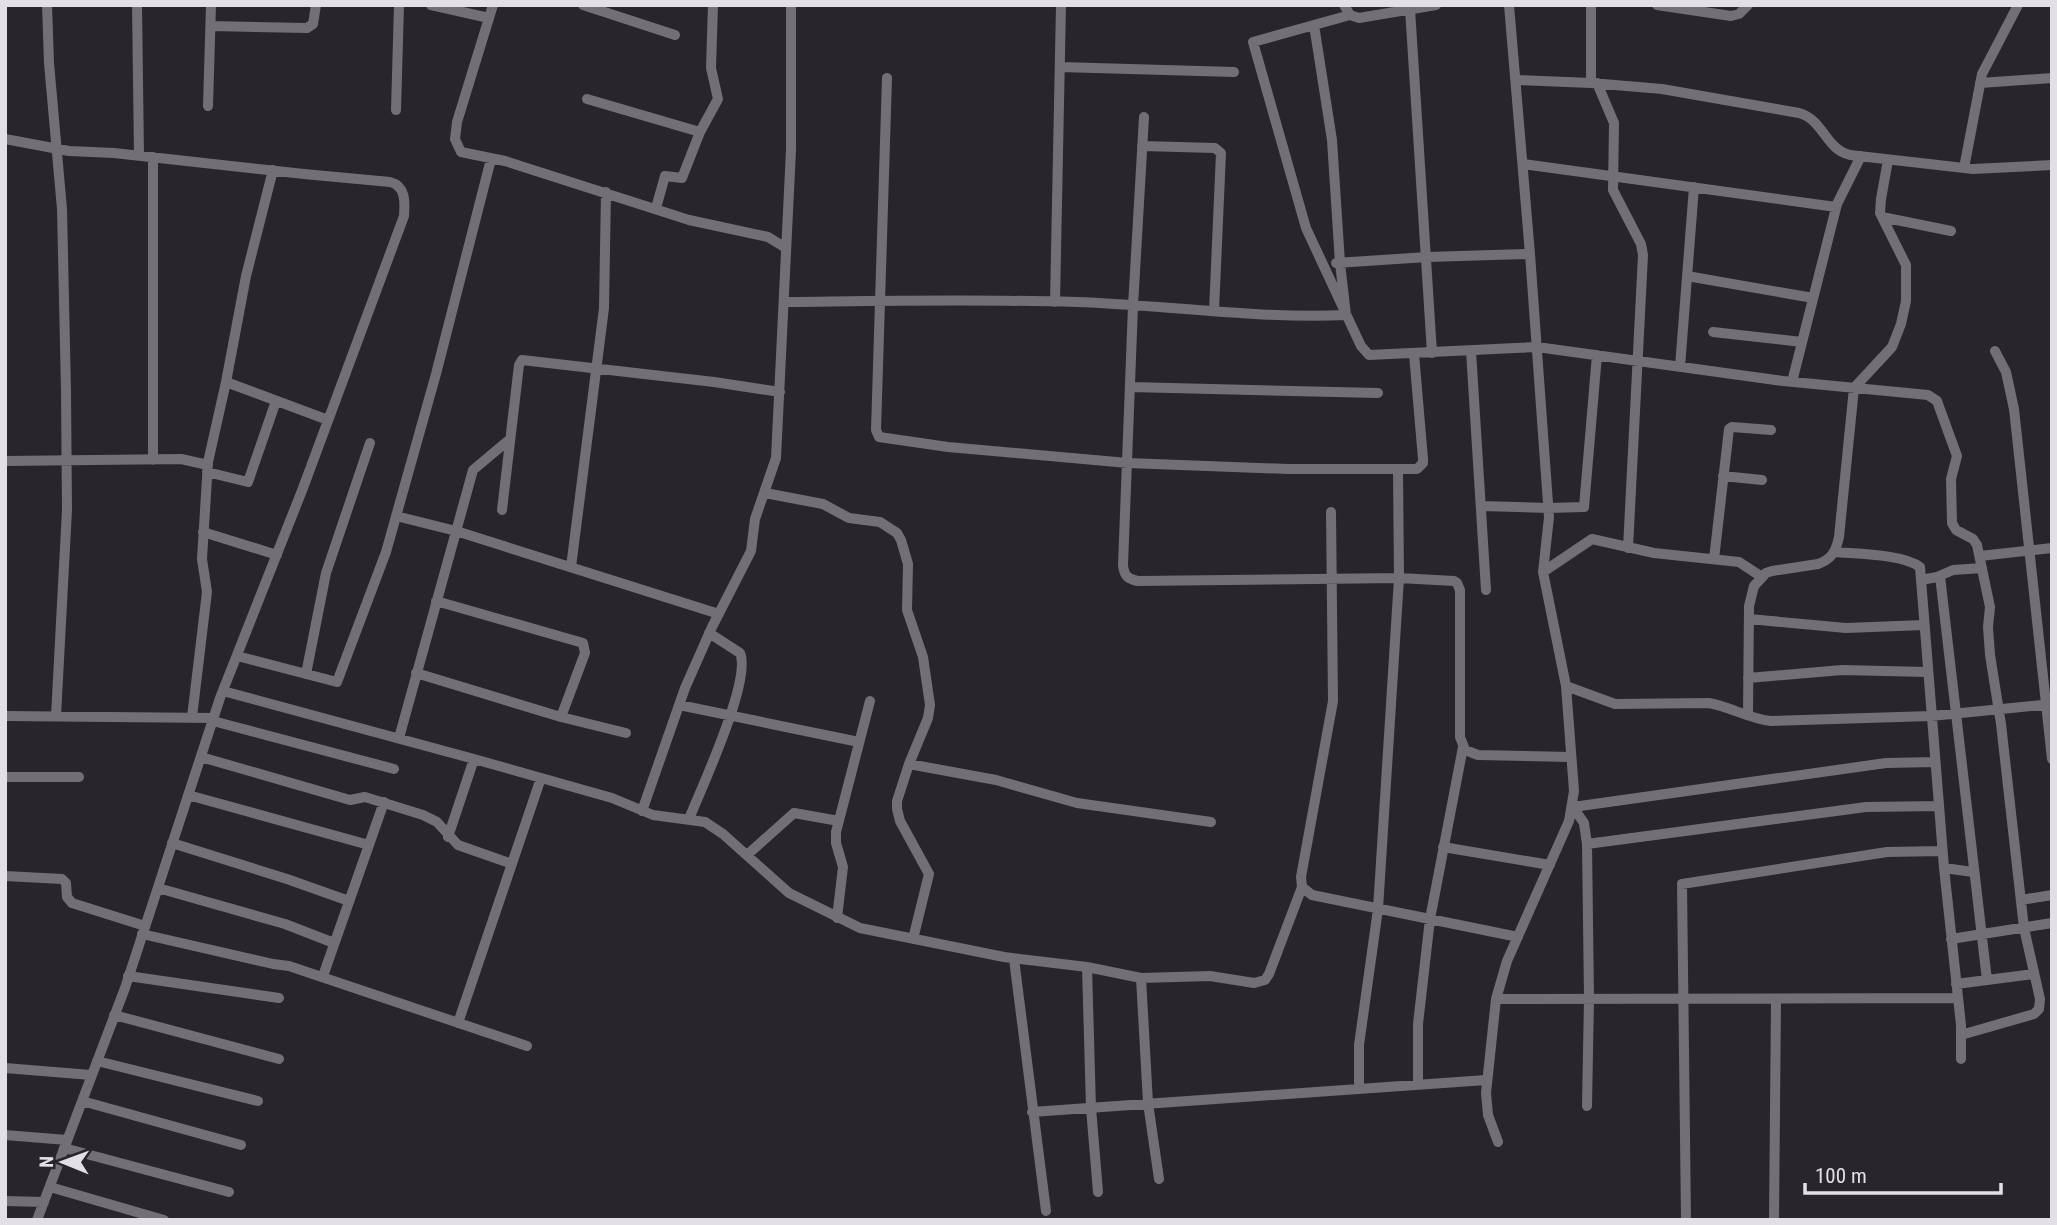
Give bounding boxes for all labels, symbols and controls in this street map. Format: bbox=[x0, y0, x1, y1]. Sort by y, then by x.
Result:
north arrow bbox=[28, 1127, 98, 1197]
scale bar bbox=[1805, 1152, 2001, 1196]
text: N bbox=[35, 1156, 58, 1168]
text: 100 m bbox=[1815, 1164, 1867, 1188]

